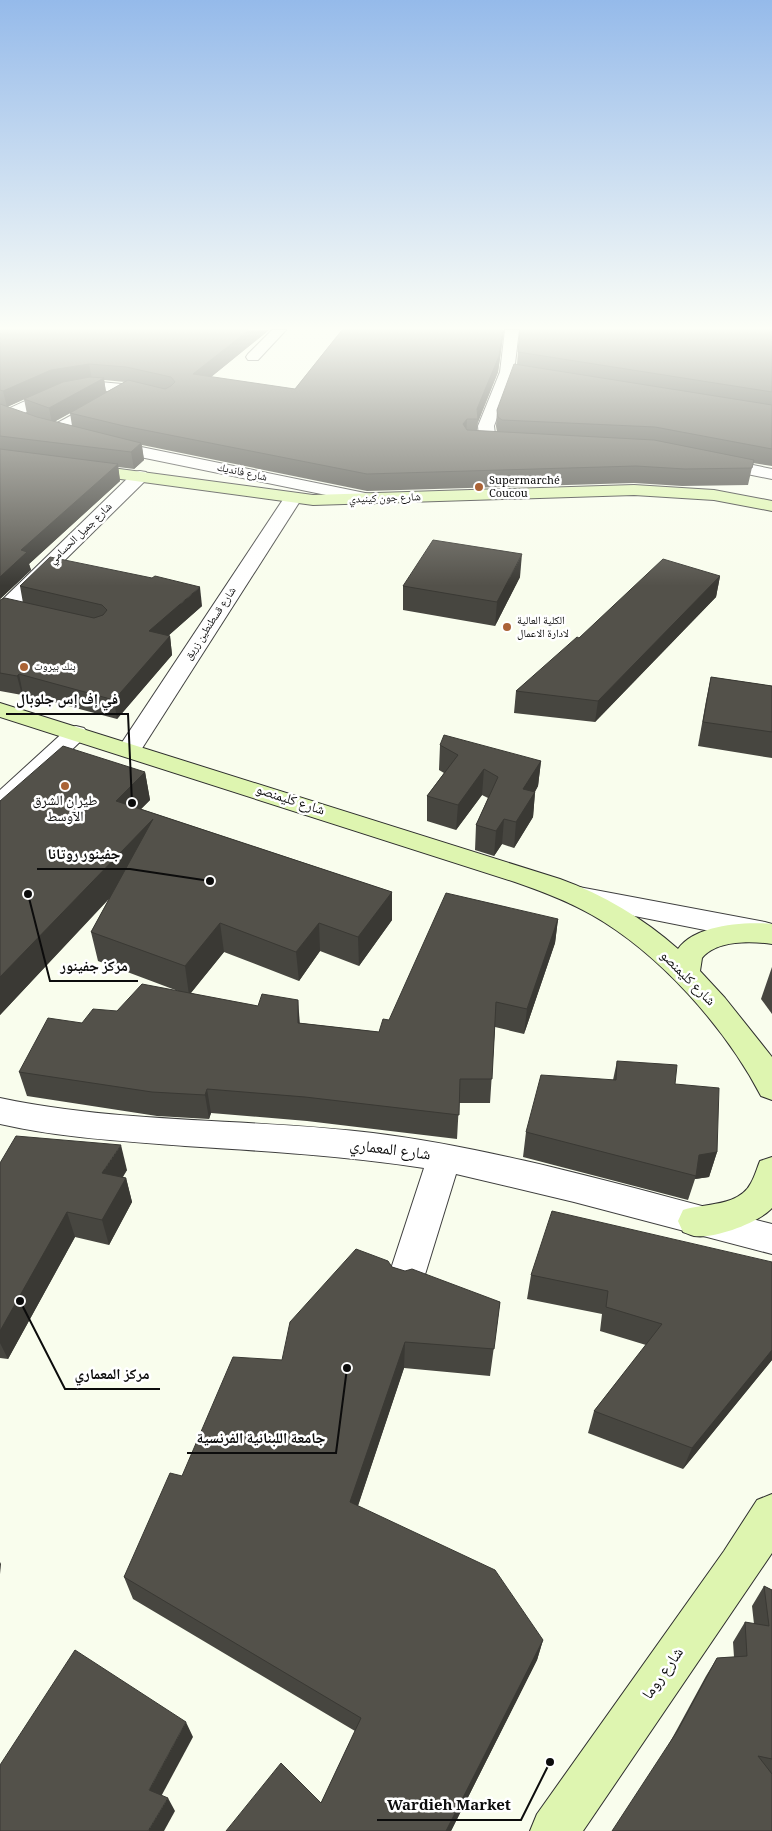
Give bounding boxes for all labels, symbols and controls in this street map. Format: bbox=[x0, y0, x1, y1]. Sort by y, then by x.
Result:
street label: شارع فانديك bbox=[215, 458, 269, 488]
place label: Supermarché Coucou bbox=[489, 472, 560, 504]
marker: Supermarché Coucou bbox=[473, 481, 485, 493]
street label: شارع جون كينيدي bbox=[349, 488, 421, 510]
street label: شارع جميل الحسامي bbox=[45, 498, 117, 570]
street label: شارع قسطنطين زريق bbox=[180, 583, 242, 665]
place label: الكلية العالية لادارة الاعمال bbox=[517, 612, 569, 644]
marker: الكلية العالية لادارة الاعمال bbox=[501, 621, 513, 633]
place label: بنك بيروت bbox=[34, 658, 76, 677]
marker: بنك بيروت bbox=[18, 661, 30, 673]
callout: في إف إس جلوبال bbox=[6, 684, 128, 714]
text: في إف إس جلوبال bbox=[16, 688, 118, 714]
street label: شارع كليمنصو bbox=[252, 779, 328, 823]
marker: طيران الشرق الآوسط bbox=[59, 780, 71, 792]
place label: طيران الشرق الآوسط bbox=[33, 790, 97, 830]
callout: جفينور روتانا bbox=[37, 839, 130, 869]
text: جفينور روتانا bbox=[47, 843, 121, 869]
street label: شارع كليمنصو bbox=[653, 945, 721, 1013]
callout: مركز جفينور bbox=[50, 951, 138, 981]
text: مركز جفينور bbox=[59, 955, 128, 981]
street label: شارع المعماري bbox=[348, 1133, 432, 1169]
callout: مركز المعماري bbox=[65, 1359, 160, 1389]
text: مركز المعماري bbox=[74, 1363, 150, 1389]
callout: جامعة اللبنانية الفرنسية bbox=[187, 1423, 336, 1453]
text: جامعة اللبنانية الفرنسية bbox=[197, 1427, 326, 1453]
street label: شارع روما bbox=[636, 1642, 692, 1706]
callout: Wardieh Market bbox=[377, 1790, 521, 1820]
text: Wardieh Market bbox=[387, 1794, 511, 1820]

